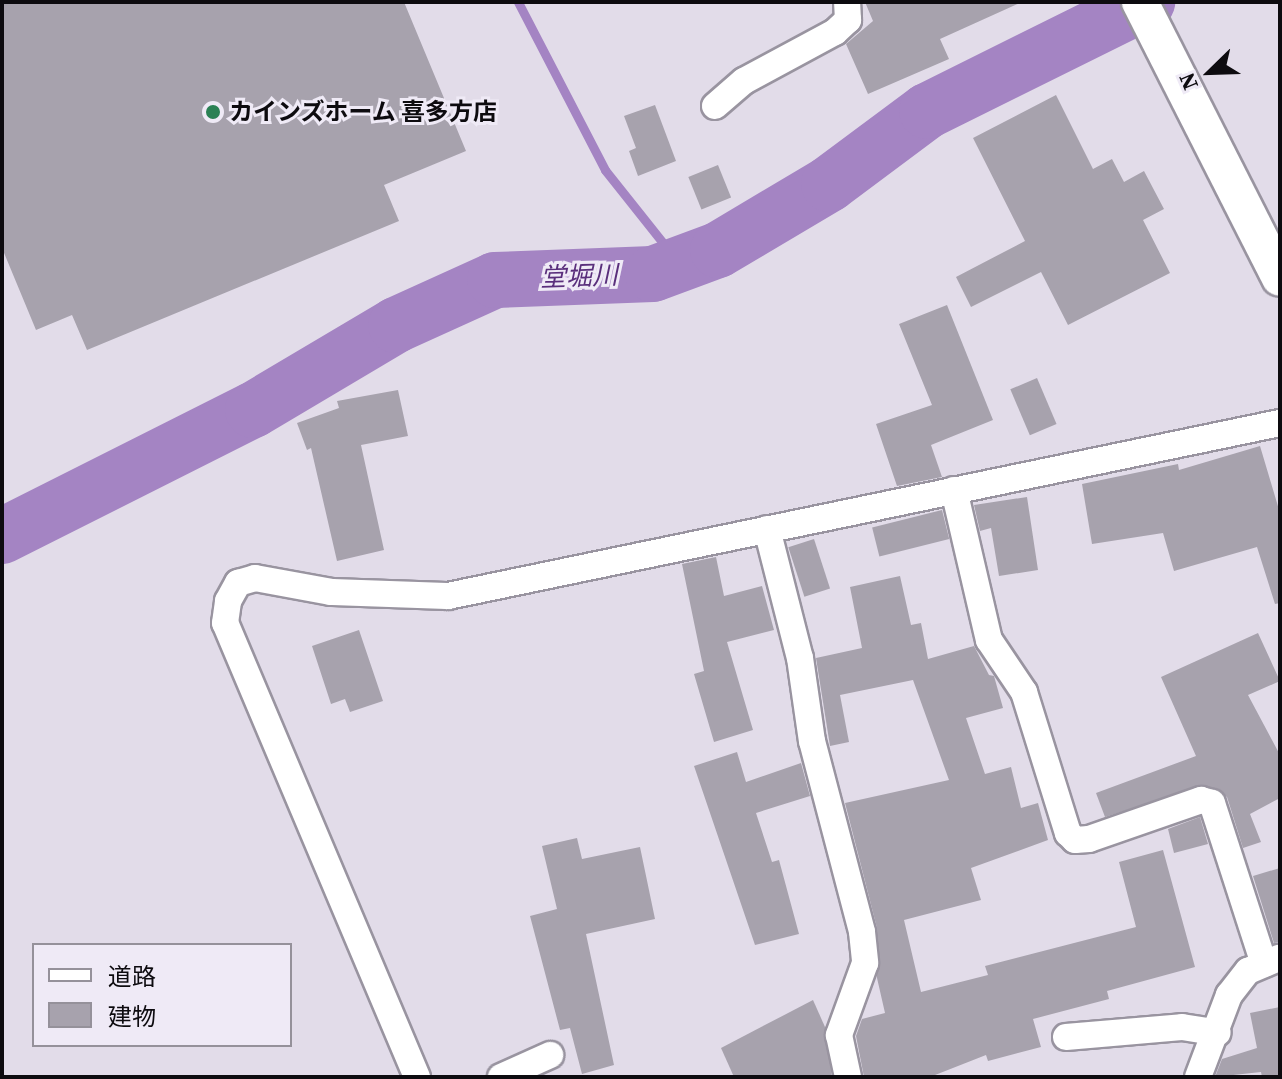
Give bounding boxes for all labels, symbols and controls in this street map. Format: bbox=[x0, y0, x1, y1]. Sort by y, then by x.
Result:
north arrow bbox=[1170, 32, 1250, 112]
text: N bbox=[1171, 68, 1205, 95]
place label: カインズホーム 喜多方店 bbox=[229, 98, 498, 126]
marker: カインズホーム 喜多方店 bbox=[204, 103, 222, 121]
water label: 堂堀川 bbox=[539, 260, 619, 294]
legend bbox=[32, 943, 292, 1047]
text: 道路 bbox=[108, 960, 156, 993]
text: 建物 bbox=[108, 1000, 156, 1033]

